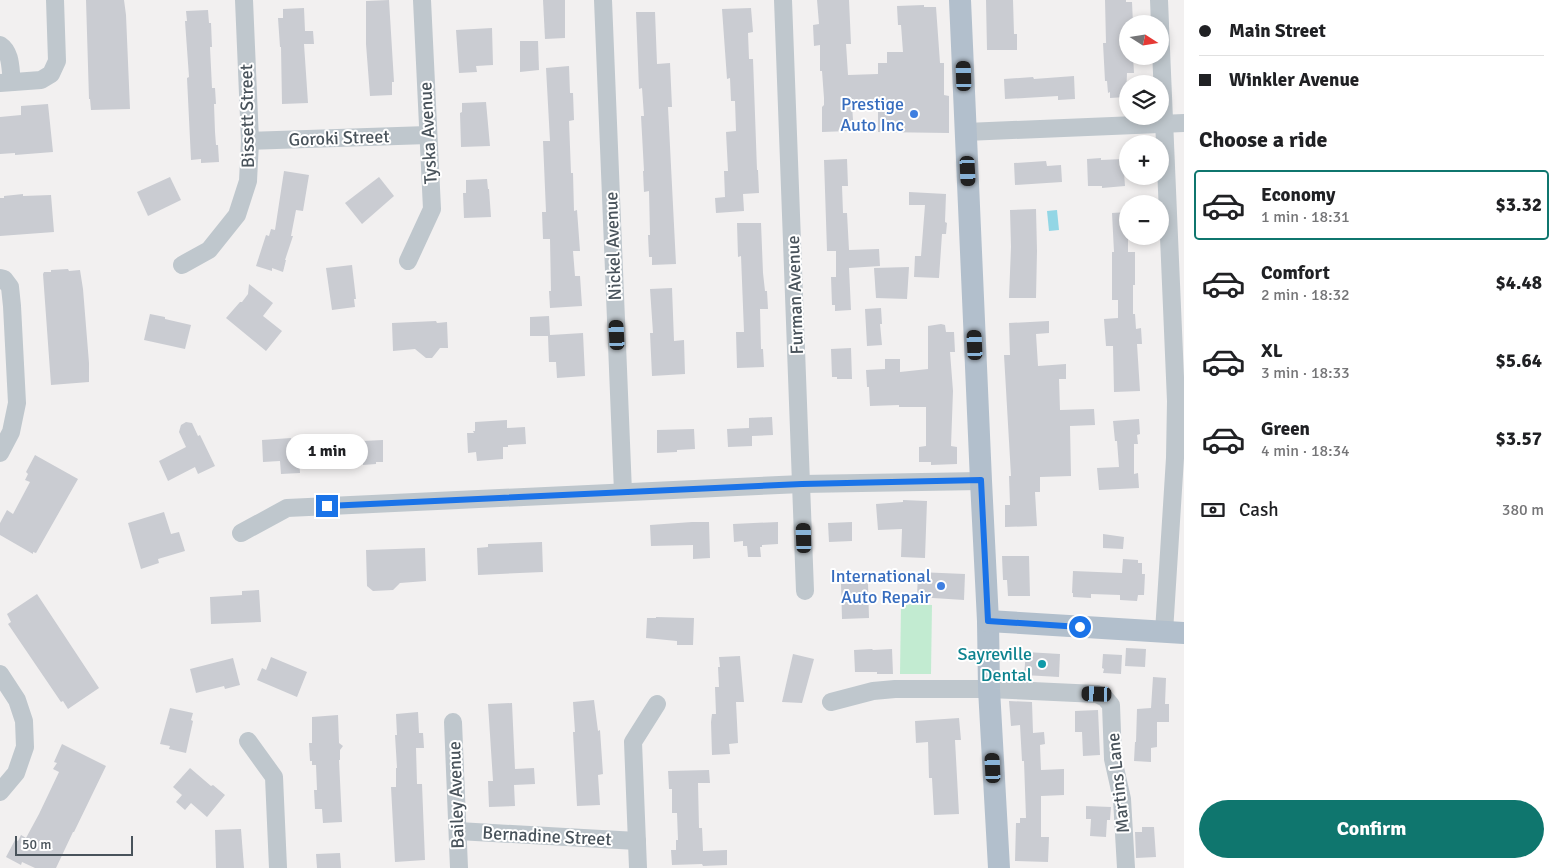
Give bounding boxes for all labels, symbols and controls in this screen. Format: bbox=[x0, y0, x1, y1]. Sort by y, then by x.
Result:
north arrow bbox=[1119, 15, 1169, 65]
map controls bbox=[1119, 15, 1169, 245]
text: Main Street bbox=[1229, 19, 1326, 43]
car bbox=[955, 61, 972, 91]
street label: Bissett Street bbox=[235, 64, 259, 168]
text: Winkler Avenue bbox=[1229, 68, 1359, 92]
button: layers bbox=[1119, 75, 1169, 125]
street label: Tyska Avenue bbox=[414, 81, 442, 185]
place label: Prestige Auto Inc bbox=[840, 93, 904, 136]
marker: Prestige Auto Inc bbox=[908, 108, 920, 120]
street label: Goroki Street bbox=[288, 125, 390, 151]
text: Choose a ride bbox=[1199, 126, 1327, 153]
button: + bbox=[1119, 135, 1169, 185]
car bbox=[959, 156, 976, 186]
icon: car bbox=[1201, 183, 1246, 228]
text: Economy bbox=[1261, 183, 1335, 207]
street label: Nickel Avenue bbox=[600, 191, 626, 301]
text: $3.32 bbox=[1496, 193, 1542, 217]
button: − bbox=[1119, 195, 1169, 245]
text: 1 min · 18:31 bbox=[1261, 207, 1350, 227]
street label: Furman Avenue bbox=[782, 235, 808, 355]
icon: car bbox=[1201, 261, 1246, 306]
text: Comfort bbox=[1261, 261, 1330, 285]
text: $4.48 bbox=[1496, 271, 1542, 295]
text: 2 min · 18:32 bbox=[1261, 285, 1350, 305]
car bbox=[608, 320, 625, 350]
car bbox=[966, 330, 983, 360]
icon: car bbox=[1201, 339, 1246, 384]
text: XL bbox=[1261, 339, 1283, 363]
text: $5.64 bbox=[1496, 349, 1542, 373]
text: 3 min · 18:33 bbox=[1261, 363, 1350, 383]
icon: car bbox=[1201, 417, 1246, 462]
text: Green bbox=[1261, 417, 1310, 441]
text: $3.57 bbox=[1496, 427, 1542, 451]
callout: 1 min bbox=[286, 434, 368, 468]
text: 1 min bbox=[308, 441, 346, 461]
text: 4 min · 18:34 bbox=[1261, 441, 1350, 461]
route end bbox=[316, 495, 338, 517]
icon: cash bbox=[1199, 496, 1227, 524]
text: Cash bbox=[1239, 498, 1279, 522]
text: 380 m bbox=[1502, 500, 1544, 520]
car bbox=[795, 523, 812, 553]
place label: International Auto Repair bbox=[830, 565, 931, 608]
marker: International Auto Repair bbox=[935, 580, 947, 592]
route start bbox=[1069, 616, 1091, 638]
place label: Sayreville Dental bbox=[958, 643, 1032, 686]
marker: Sayreville Dental bbox=[1036, 658, 1048, 670]
car bbox=[1081, 686, 1112, 702]
street label: Martins Lane bbox=[1102, 732, 1134, 834]
street label: Bailey Avenue bbox=[443, 741, 469, 849]
car bbox=[984, 753, 1001, 783]
button: Confirm bbox=[1199, 800, 1544, 858]
street label: Bernadine Street bbox=[482, 822, 612, 850]
scale bar bbox=[15, 833, 132, 856]
text: 50 m bbox=[22, 836, 51, 853]

